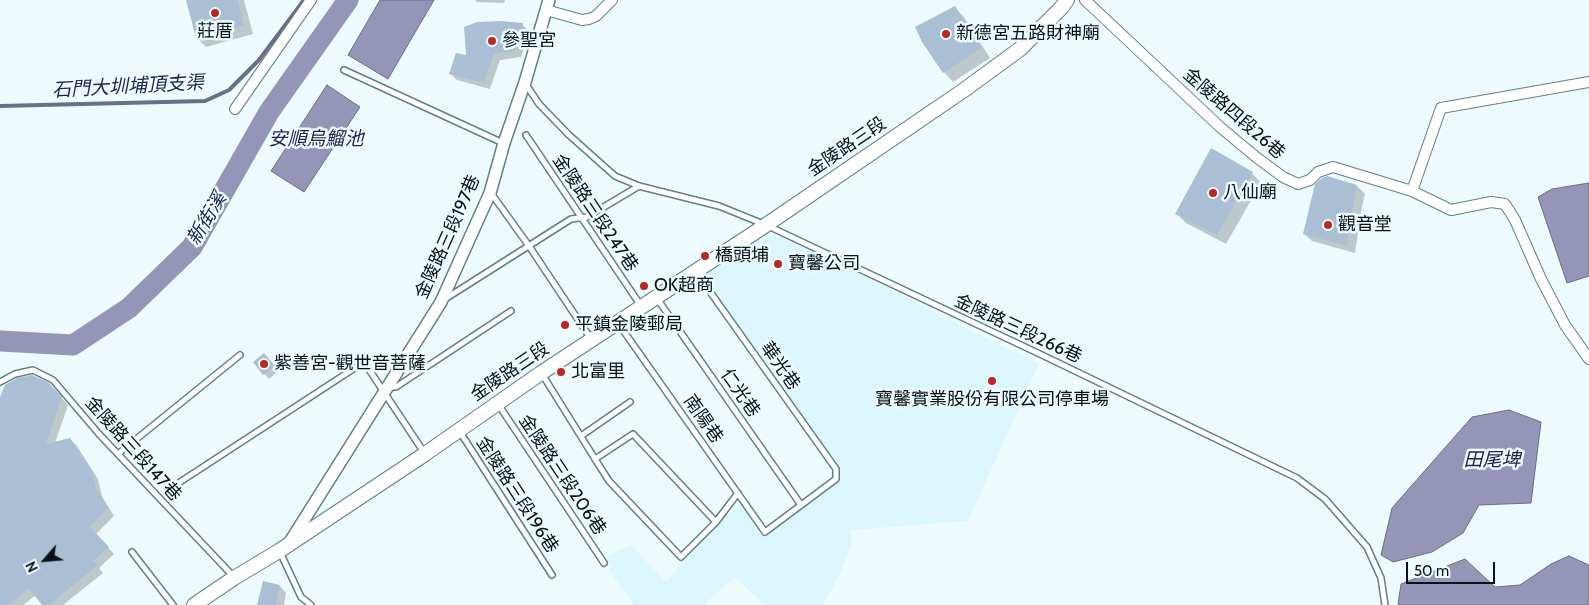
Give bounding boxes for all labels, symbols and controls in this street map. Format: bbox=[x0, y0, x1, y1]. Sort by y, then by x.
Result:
marker: 莊厝 bbox=[209, 7, 221, 19]
place label: 莊厝 bbox=[197, 21, 233, 43]
place label: 新德宮五路財神廟 bbox=[956, 23, 1100, 45]
marker: 新德宮五路財神廟 bbox=[940, 28, 952, 40]
place label: 參聖宮 bbox=[502, 30, 556, 52]
marker: 參聖宮 bbox=[486, 35, 498, 47]
street label: 金陵路四段26巷 bbox=[1179, 64, 1289, 164]
water label: 石門大圳埔頂支渠 bbox=[52, 72, 204, 102]
street label: 金陵路三段 bbox=[804, 113, 890, 181]
water label: 安順烏鰡池 bbox=[269, 128, 363, 150]
street label: 金陵路三段247巷 bbox=[548, 150, 642, 276]
street label: 金陵路三段197巷 bbox=[411, 172, 485, 302]
place label: 八仙廟 bbox=[1223, 182, 1277, 204]
marker: 八仙廟 bbox=[1207, 187, 1219, 199]
water label: 新街溪 bbox=[183, 189, 231, 249]
place label: 觀音堂 bbox=[1338, 214, 1392, 236]
marker: 觀音堂 bbox=[1322, 219, 1334, 231]
place label: 橋頭埔 bbox=[715, 245, 769, 267]
marker: 橋頭埔 bbox=[699, 250, 711, 262]
place label: 寶馨公司 bbox=[788, 253, 860, 275]
marker: 寶馨公司 bbox=[772, 258, 784, 270]
place label: OK超商 bbox=[654, 275, 714, 297]
marker: OK超商 bbox=[638, 280, 650, 292]
street label: 金陵路三段266巷 bbox=[951, 290, 1085, 368]
place label: 平鎮金陵郵局 bbox=[575, 314, 683, 336]
marker: 平鎮金陵郵局 bbox=[559, 319, 571, 331]
street label: 金陵路三段 bbox=[467, 338, 553, 406]
street label: 華光巷 bbox=[756, 338, 804, 394]
place label: 紫善宮-觀世音菩薩 bbox=[274, 353, 426, 375]
marker: 紫善宮-觀世音菩薩 bbox=[258, 358, 270, 370]
place label: 北富里 bbox=[571, 361, 625, 383]
street label: 仁光巷 bbox=[716, 365, 764, 421]
marker: 北富里 bbox=[555, 366, 567, 378]
marker: 寶馨實業股份有限公司停車場 bbox=[986, 375, 998, 387]
place label: 寶馨實業股份有限公司停車場 bbox=[875, 389, 1109, 411]
street label: 南陽巷 bbox=[679, 391, 727, 447]
street label: 金陵路三段147巷 bbox=[80, 392, 186, 506]
street label: 金陵路三段206巷 bbox=[514, 411, 610, 539]
street label: 金陵路三段196巷 bbox=[471, 433, 563, 557]
water label: 田尾埤 bbox=[1464, 449, 1520, 471]
north arrow bbox=[20, 535, 70, 585]
scale bar bbox=[1409, 552, 1498, 584]
text: N bbox=[21, 558, 42, 575]
text: 50 m bbox=[1414, 562, 1449, 580]

